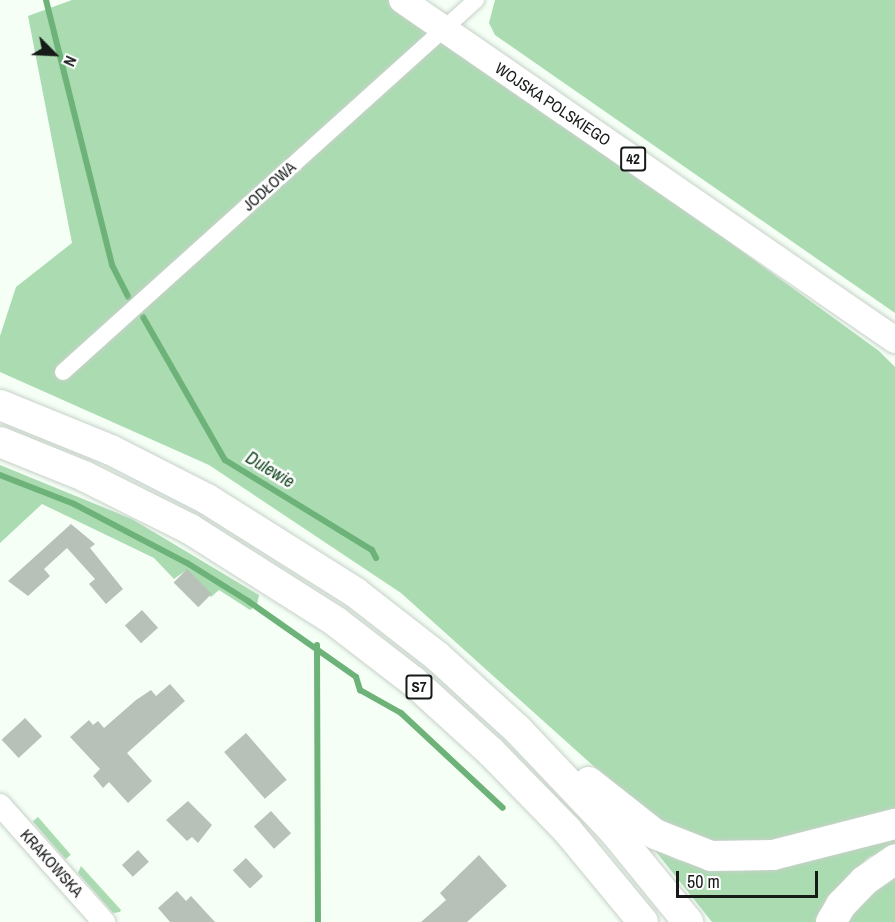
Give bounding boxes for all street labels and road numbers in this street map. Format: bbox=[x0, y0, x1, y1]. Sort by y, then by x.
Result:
street label: WOJSKA POLSKIEGO bbox=[491, 58, 615, 150]
road number: 42 bbox=[620, 147, 646, 171]
street label: JODŁOWA bbox=[239, 157, 299, 215]
road number: S7 bbox=[404, 675, 434, 699]
street label: KRAKOWSKA bbox=[17, 825, 87, 901]

